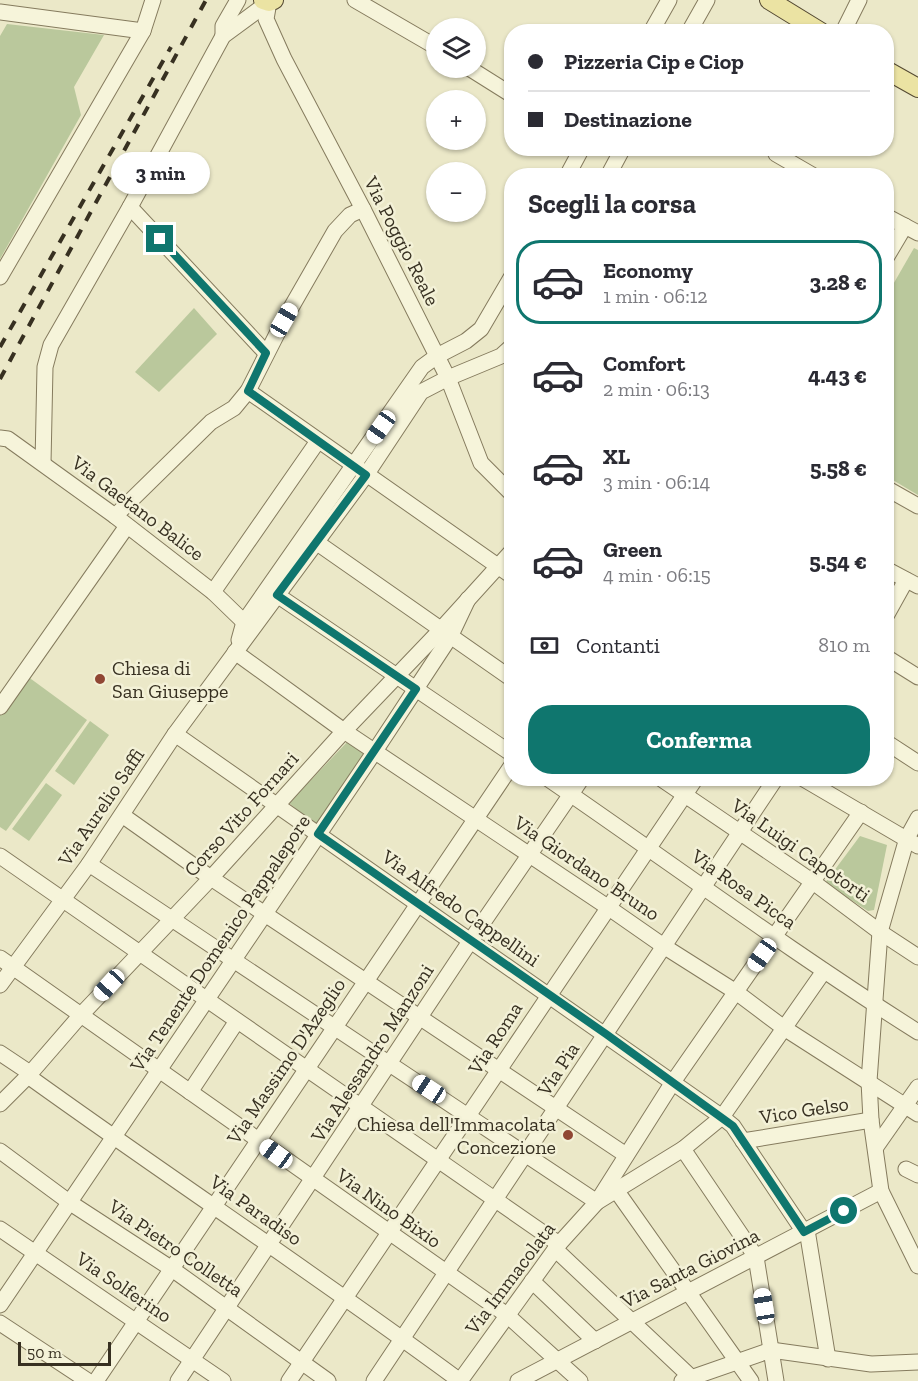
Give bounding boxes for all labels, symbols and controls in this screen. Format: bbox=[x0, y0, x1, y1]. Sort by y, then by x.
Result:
map controls bbox=[426, 18, 486, 222]
button: layers bbox=[426, 18, 486, 78]
text: Pizzeria Cip e Ciop bbox=[564, 48, 744, 75]
button: + bbox=[426, 90, 486, 150]
text: Destinazione bbox=[564, 106, 692, 133]
callout: 3 min bbox=[110, 152, 210, 194]
text: 3 min bbox=[136, 161, 185, 185]
button: − bbox=[426, 162, 486, 222]
street label: Via Poggio Reale bbox=[359, 171, 445, 310]
text: Scegli la corsa bbox=[528, 188, 696, 220]
route end bbox=[146, 225, 173, 252]
icon: car bbox=[531, 255, 585, 309]
text: Economy bbox=[603, 257, 693, 284]
text: 3.28 € bbox=[809, 269, 867, 296]
text: 1 min · 06:12 bbox=[603, 284, 708, 308]
car bbox=[267, 300, 301, 340]
icon: car bbox=[531, 348, 585, 402]
text: Comfort bbox=[603, 350, 685, 377]
text: 4.43 € bbox=[808, 362, 867, 389]
text: 2 min · 06:13 bbox=[603, 377, 710, 401]
car bbox=[363, 407, 399, 447]
icon: car bbox=[531, 441, 585, 495]
text: XL bbox=[603, 443, 630, 470]
street label: Via Gaetano Balice bbox=[66, 450, 209, 566]
text: 5.58 € bbox=[810, 455, 867, 482]
text: 3 min · 06:14 bbox=[603, 470, 710, 494]
icon: car bbox=[531, 534, 585, 588]
text: Green bbox=[603, 536, 662, 563]
text: 5.54 € bbox=[809, 548, 867, 575]
text: 4 min · 06:15 bbox=[603, 563, 711, 587]
icon: cash bbox=[528, 629, 561, 662]
text: Contanti bbox=[576, 632, 660, 659]
text: 810 m bbox=[818, 633, 870, 657]
place label: Chiesa di San Giuseppe bbox=[112, 656, 229, 703]
marker: Chiesa di San Giuseppe bbox=[93, 672, 107, 686]
button: Conferma bbox=[528, 705, 870, 774]
street label: Via Aurelio Saffi bbox=[52, 744, 149, 871]
street label: Corso Vito Fornari bbox=[179, 746, 304, 881]
street label: Via Luigi Capotorti bbox=[726, 793, 875, 907]
street label: Via Tenente Domenico Pappalepore bbox=[124, 810, 315, 1077]
street label: Via Giordano Bruno bbox=[509, 810, 664, 926]
street label: Via Rosa Picca bbox=[686, 843, 801, 934]
street label: Via Alfredo Cappellini bbox=[377, 844, 545, 972]
car bbox=[744, 935, 780, 975]
street label: Via Alessandro Manzoni bbox=[305, 959, 439, 1147]
car bbox=[90, 966, 128, 1004]
street label: Via Massimo D'Azeglio bbox=[221, 973, 350, 1149]
street label: Via Roma bbox=[462, 997, 527, 1080]
street label: Via Pia bbox=[531, 1037, 584, 1101]
car bbox=[409, 1072, 449, 1106]
street label: Vico Gelso bbox=[757, 1091, 850, 1129]
place label: Chiesa dell'Immacolata Concezione bbox=[357, 1112, 556, 1159]
marker: Chiesa dell'Immacolata Concezione bbox=[561, 1128, 575, 1142]
car bbox=[256, 1136, 296, 1172]
street label: Via Nino Bixio bbox=[331, 1162, 446, 1253]
street label: Via Paradiso bbox=[204, 1169, 307, 1251]
street label: Via Pietro Colletta bbox=[103, 1194, 248, 1302]
route start bbox=[830, 1197, 857, 1224]
street label: Via Immacolata bbox=[459, 1217, 560, 1340]
street label: Via Santa Giovina bbox=[616, 1223, 763, 1314]
street label: Via Solferino bbox=[71, 1246, 176, 1328]
car bbox=[752, 1287, 776, 1325]
scale bar bbox=[18, 1339, 111, 1366]
text: 50 m bbox=[27, 1343, 62, 1362]

